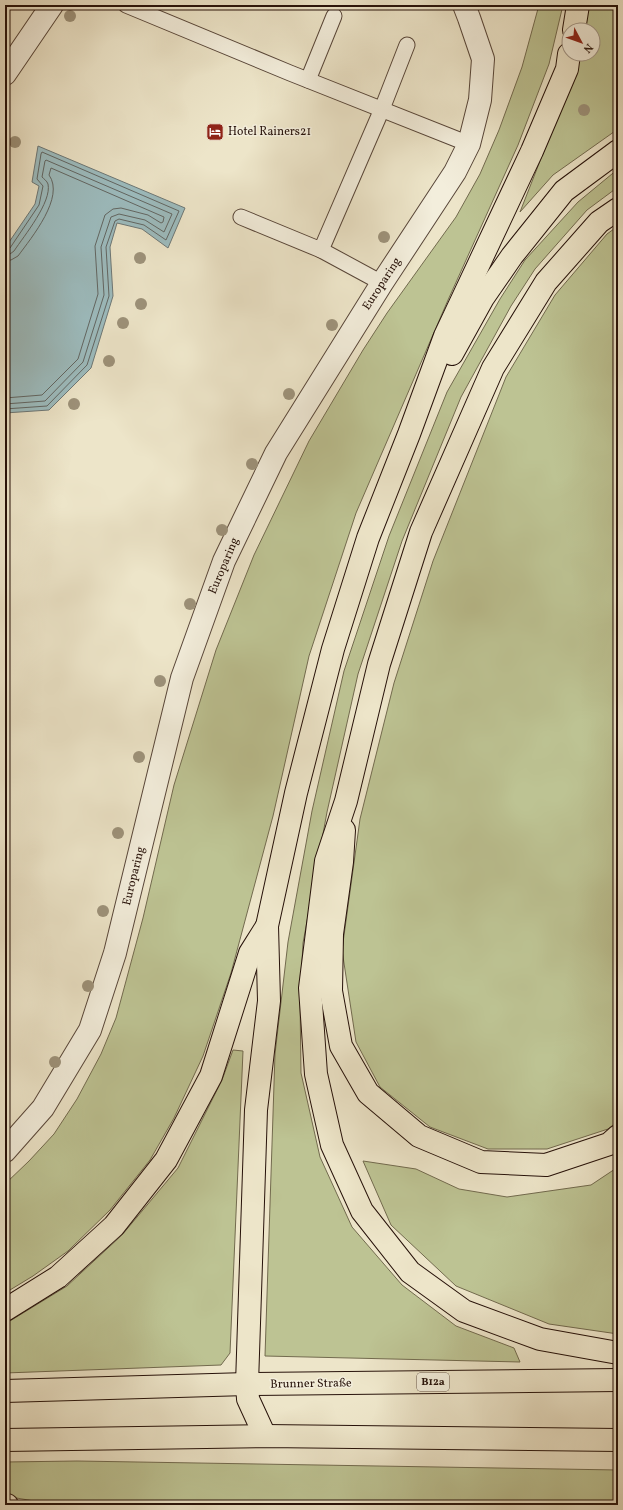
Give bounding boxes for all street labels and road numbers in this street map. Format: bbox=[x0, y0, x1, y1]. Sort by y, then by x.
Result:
street label: Europaring bbox=[359, 254, 405, 314]
street label: Europaring bbox=[205, 535, 243, 597]
street label: Europaring bbox=[119, 845, 149, 907]
road number: B12a bbox=[417, 1373, 449, 1391]
street label: Brunner Straße bbox=[270, 1375, 352, 1393]

